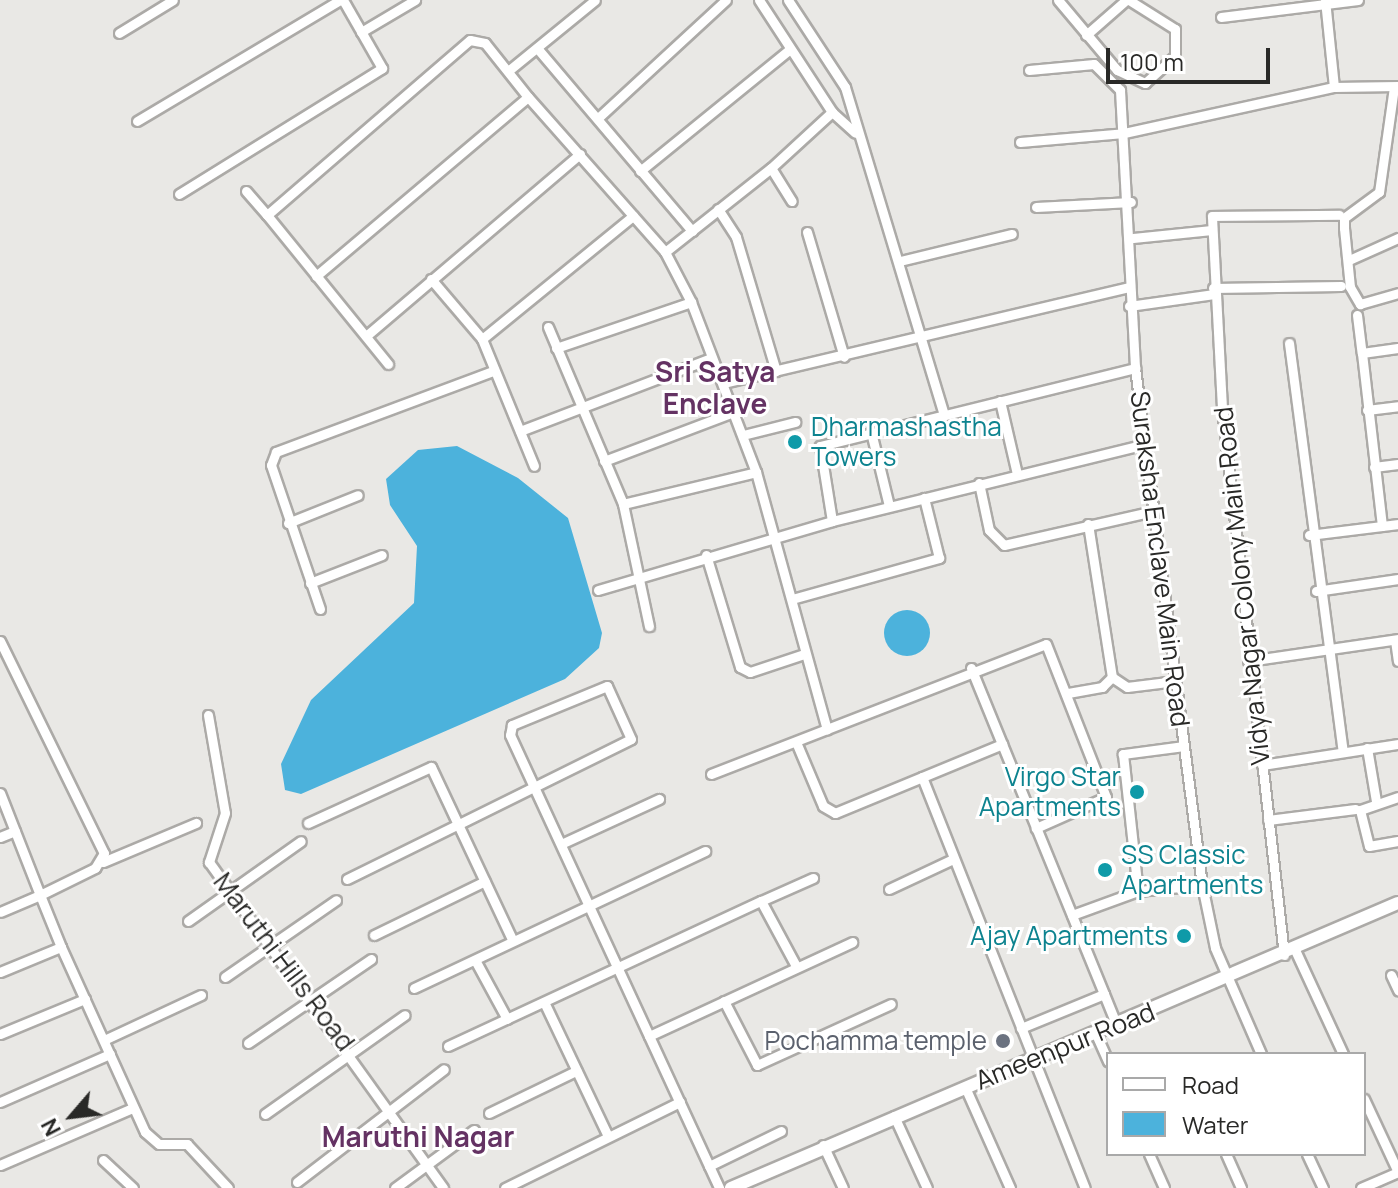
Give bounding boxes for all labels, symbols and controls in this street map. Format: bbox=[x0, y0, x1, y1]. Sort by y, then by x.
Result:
scale bar bbox=[1110, 32, 1274, 82]
text: 100 m bbox=[1120, 45, 1184, 78]
district label: Sri Satya Enclave bbox=[655, 354, 775, 420]
street label: Suraksha Enclave Main Road bbox=[1124, 389, 1196, 729]
street label: Vidya Nagar Colony Main Road bbox=[1208, 405, 1276, 767]
place label: Dharmashastha Towers bbox=[811, 411, 1002, 472]
marker: Dharmashastha Towers bbox=[786, 433, 804, 451]
place label: Virgo Star Apartments bbox=[979, 761, 1121, 822]
marker: Virgo Star Apartments bbox=[1128, 783, 1146, 801]
place label: SS Classic Apartments bbox=[1121, 839, 1263, 900]
marker: SS Classic Apartments bbox=[1096, 861, 1114, 879]
street label: Maruthi Hills Road bbox=[207, 867, 361, 1057]
place label: Ajay Apartments bbox=[970, 920, 1168, 952]
marker: Ajay Apartments bbox=[1175, 927, 1193, 945]
street label: Ameenpur Road bbox=[971, 996, 1159, 1096]
place label: Pochamma temple bbox=[765, 1025, 987, 1057]
marker: Pochamma temple bbox=[994, 1032, 1012, 1050]
legend bbox=[1106, 1052, 1366, 1156]
text: Road bbox=[1182, 1068, 1239, 1101]
north arrow bbox=[32, 1076, 112, 1156]
text: Water bbox=[1182, 1108, 1249, 1141]
text: N bbox=[34, 1113, 68, 1141]
district label: Maruthi Nagar bbox=[322, 1119, 514, 1153]

